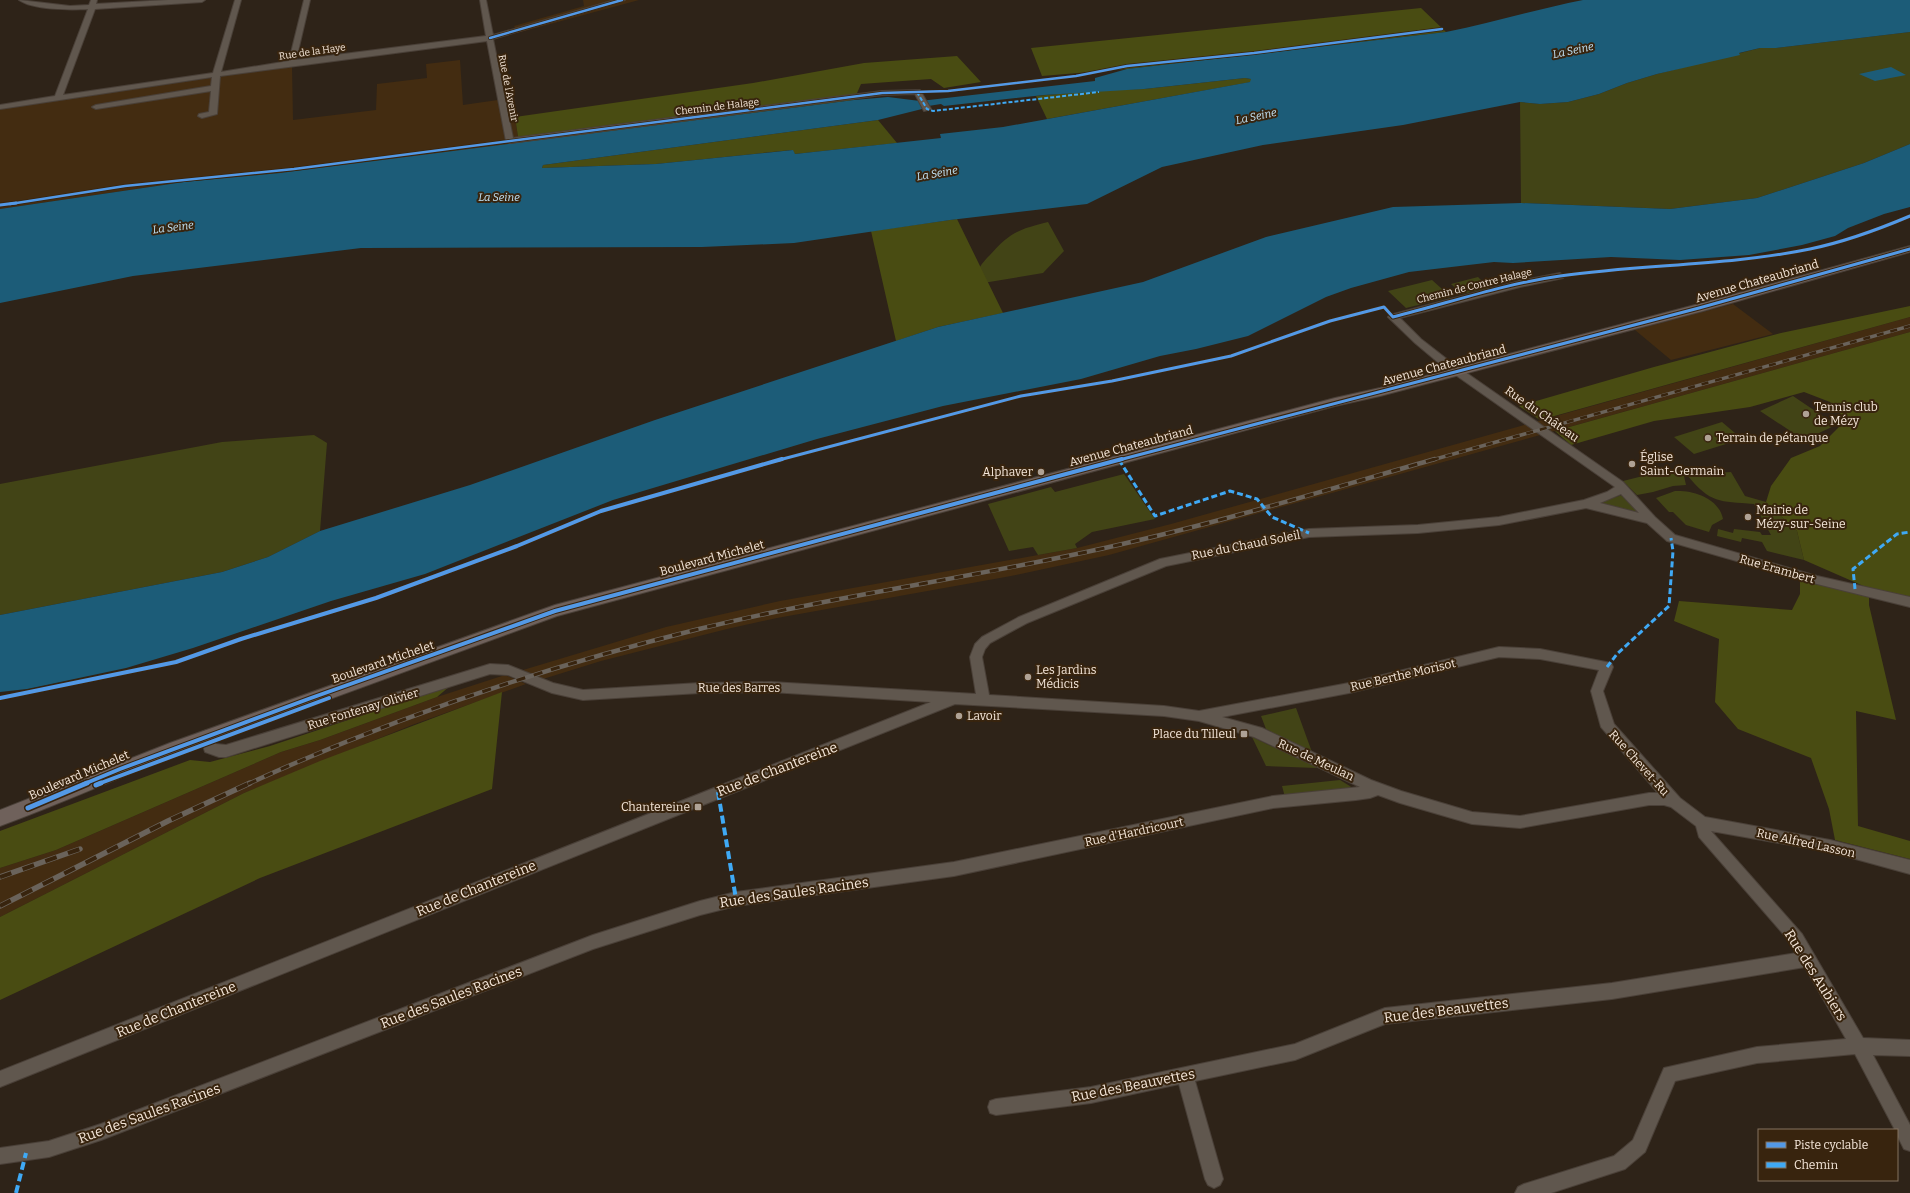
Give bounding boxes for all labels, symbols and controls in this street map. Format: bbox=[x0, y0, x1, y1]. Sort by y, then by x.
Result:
water label: La Seine bbox=[1552, 40, 1595, 61]
street label: Rue de la Haye bbox=[278, 41, 346, 63]
street label: Rue de l'Avenir bbox=[496, 53, 521, 123]
street label: Chemin de Halage bbox=[674, 96, 760, 118]
water label: La Seine bbox=[1235, 106, 1278, 127]
water label: La Seine bbox=[916, 163, 959, 183]
water label: La Seine bbox=[478, 191, 520, 204]
water label: La Seine bbox=[152, 218, 195, 236]
street label: Avenue Chateaubriand bbox=[1694, 257, 1820, 305]
street label: Chemin de Contre Halage bbox=[1416, 266, 1533, 306]
street label: Avenue Chateaubriand bbox=[1381, 342, 1507, 388]
street label: Rue du Château bbox=[1502, 383, 1582, 445]
place label: Tennis club de Mézy bbox=[1814, 400, 1878, 428]
marker: Tennis club de Mézy bbox=[1801, 409, 1811, 419]
street label: Avenue Chateaubriand bbox=[1068, 423, 1194, 469]
place label: Terrain de pétanque bbox=[1716, 431, 1828, 445]
marker: Terrain de pétanque bbox=[1703, 433, 1713, 443]
place label: Église Saint-Germain bbox=[1640, 449, 1725, 478]
marker: Église Saint-Germain bbox=[1627, 459, 1637, 469]
place label: Alphaver bbox=[982, 465, 1034, 479]
marker: Alphaver bbox=[1036, 467, 1046, 477]
place label: Mairie de Mézy-sur-Seine bbox=[1756, 503, 1846, 531]
marker: Mairie de Mézy-sur-Seine bbox=[1743, 512, 1753, 522]
street label: Rue du Chaud Soleil bbox=[1190, 527, 1302, 562]
street label: Boulevard Michelet bbox=[658, 537, 766, 579]
street label: Rue Erambert bbox=[1738, 552, 1817, 587]
street label: Boulevard Michelet bbox=[330, 638, 437, 686]
street label: Rue Berthe Morisot bbox=[1349, 656, 1457, 694]
place label: Les Jardins Médicis bbox=[1036, 663, 1097, 691]
marker: Les Jardins Médicis bbox=[1023, 672, 1033, 682]
street label: Rue des Barres bbox=[698, 681, 780, 695]
street label: Rue Fontenay Olivier bbox=[306, 685, 421, 733]
place label: Lavoir bbox=[967, 709, 1002, 723]
marker: Lavoir bbox=[954, 711, 964, 721]
place label: Place du Tilleul bbox=[1153, 727, 1237, 741]
street label: Rue Chevet-Ru bbox=[1606, 727, 1672, 799]
marker: Place du Tilleul bbox=[1239, 729, 1249, 739]
street label: Rue de Meulan bbox=[1276, 736, 1357, 784]
street label: Rue de Chantereine bbox=[715, 739, 840, 800]
street label: Boulevard Michelet bbox=[27, 747, 132, 802]
place label: Chantereine bbox=[621, 800, 690, 814]
marker: Chantereine bbox=[693, 802, 703, 812]
street label: Rue d'Hardricourt bbox=[1083, 815, 1185, 849]
street label: Rue Alfred Lasson bbox=[1755, 826, 1857, 860]
street label: Rue de Chantereine bbox=[414, 857, 538, 920]
street label: Rue des Saules Racines bbox=[719, 874, 870, 911]
street label: Rue des Aubiers bbox=[1781, 926, 1850, 1024]
street label: Rue des Saules Racines bbox=[378, 963, 524, 1032]
street label: Rue de Chantereine bbox=[114, 978, 238, 1041]
street label: Rue des Beauvettes bbox=[1383, 994, 1509, 1027]
street label: Rue des Beauvettes bbox=[1070, 1065, 1196, 1106]
street label: Rue des Saules Racines bbox=[76, 1080, 223, 1147]
legend bbox=[1758, 1129, 1898, 1181]
text: Piste cyclable bbox=[1794, 1138, 1868, 1152]
text: Chemin bbox=[1794, 1158, 1838, 1172]

